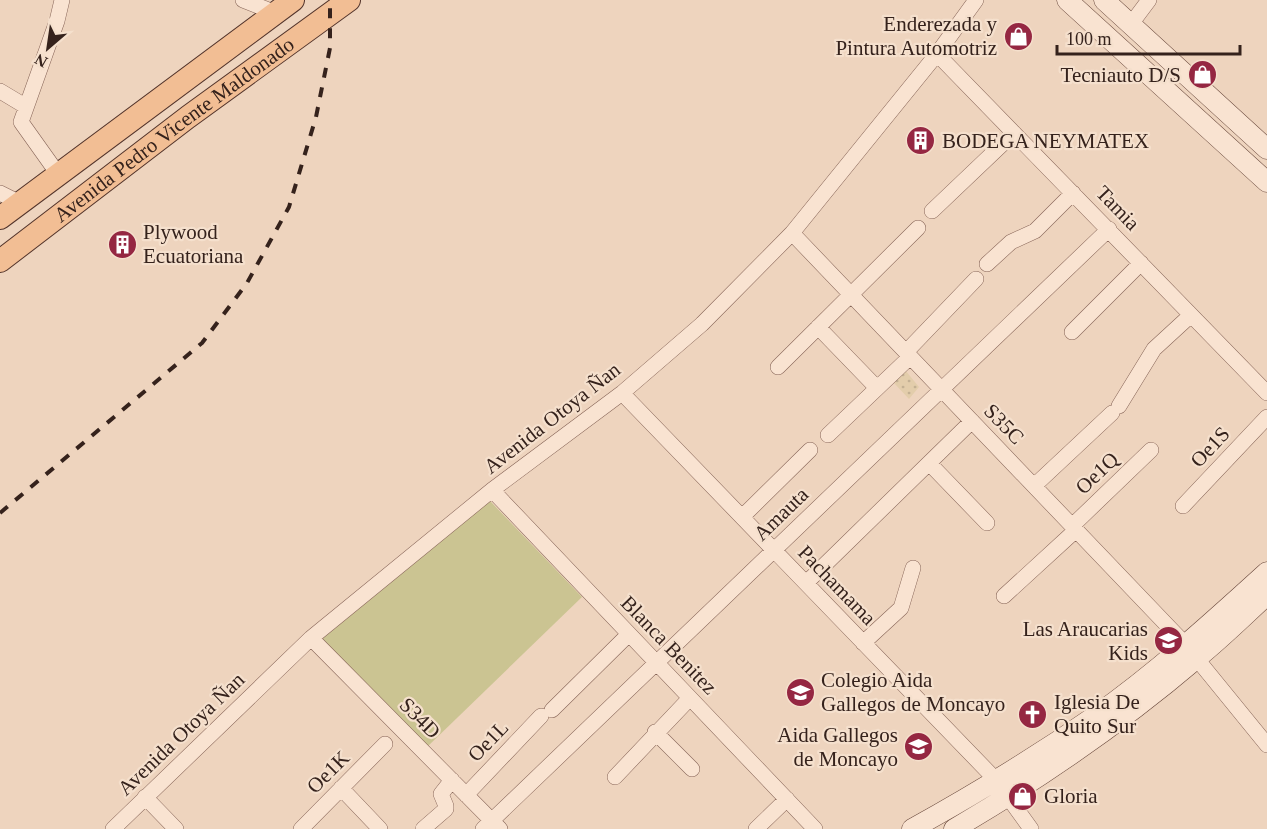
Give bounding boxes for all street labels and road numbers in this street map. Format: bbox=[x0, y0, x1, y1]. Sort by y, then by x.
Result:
street label: Avenida Pedro Vicente Maldonado bbox=[49, 32, 299, 227]
street label: Tamia bbox=[1091, 181, 1145, 236]
street label: Avenida Otoya Ñan bbox=[479, 357, 625, 479]
street label: S35C bbox=[979, 399, 1029, 449]
street label: Oe1S bbox=[1185, 422, 1235, 472]
street label: Oe1Q bbox=[1071, 447, 1123, 499]
street label: Amauta bbox=[749, 482, 814, 546]
street label: Pachamama bbox=[793, 540, 881, 630]
street label: Blanca Benitez bbox=[616, 591, 722, 699]
street label: Avenida Otoya Ñan bbox=[113, 667, 250, 800]
street label: S34D bbox=[395, 693, 445, 743]
street label: Oe1L bbox=[463, 715, 513, 767]
street label: Oe1K bbox=[302, 746, 354, 798]

